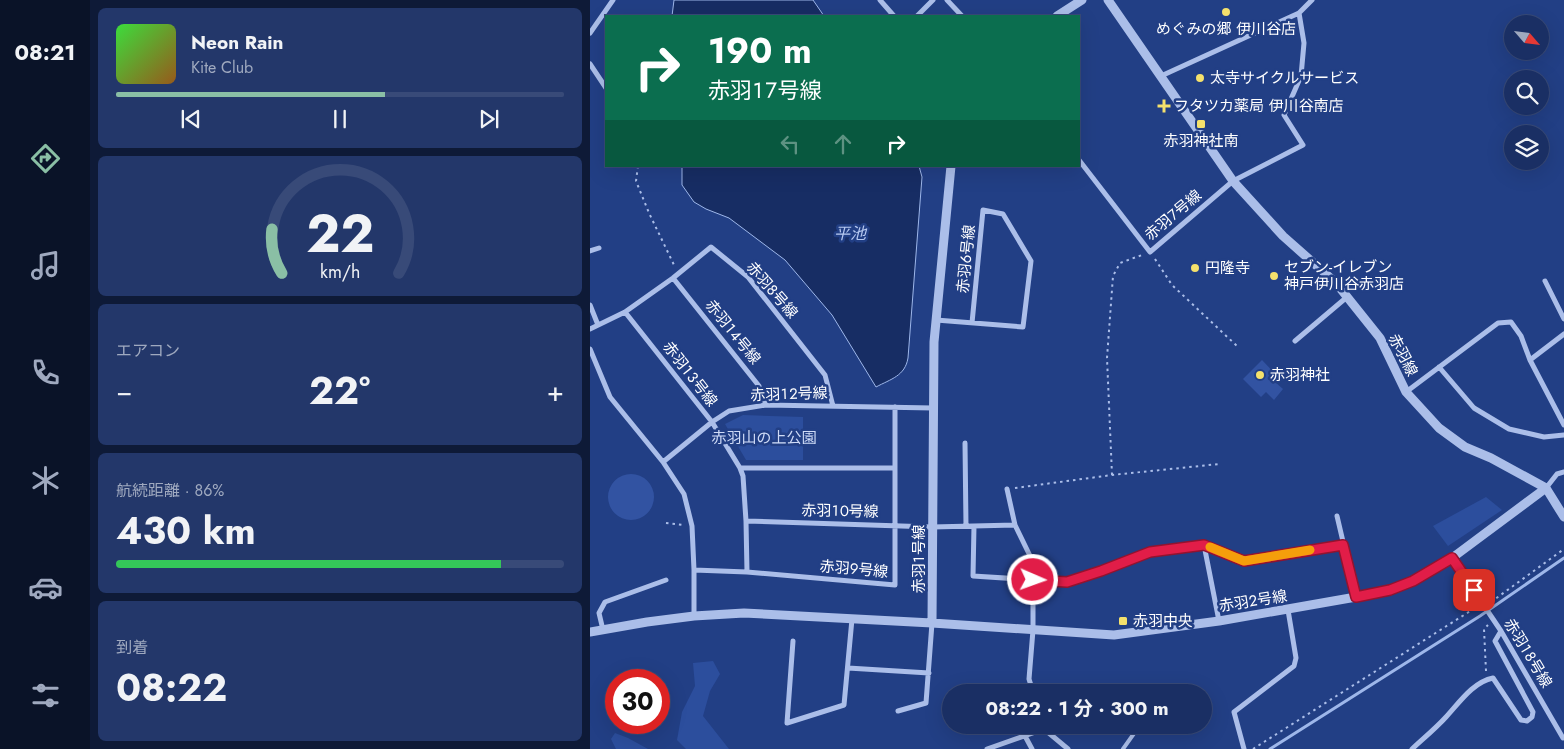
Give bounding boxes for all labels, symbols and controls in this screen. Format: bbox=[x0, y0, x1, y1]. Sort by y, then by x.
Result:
marker: めぐみの郷 伊川谷店 bbox=[1220, 6, 1232, 18]
north arrow bbox=[1504, 15, 1549, 60]
map controls bbox=[1504, 15, 1549, 170]
place label: めぐみの郷 伊川谷店 bbox=[1156, 18, 1296, 40]
text: 190 m bbox=[708, 26, 812, 76]
text: Neon Rain bbox=[191, 29, 284, 56]
icon: right bbox=[625, 35, 690, 100]
text: 08:21 bbox=[14, 36, 76, 68]
text: Kite Club bbox=[191, 56, 253, 79]
place label: 太寺サイクルサービス bbox=[1210, 67, 1359, 89]
button: search bbox=[1504, 70, 1549, 115]
marker: 太寺サイクルサービス bbox=[1194, 72, 1206, 84]
text: 赤羽１７号線 bbox=[708, 74, 822, 106]
place label: フタツカ薬局 伊川谷南店 bbox=[1174, 95, 1344, 117]
marker: フタツカ薬局 伊川谷南店 bbox=[1158, 100, 1170, 112]
icon: previous bbox=[177, 105, 205, 133]
icon: pause bbox=[326, 105, 354, 133]
icon: next bbox=[475, 105, 503, 133]
marker: 赤羽神社南 bbox=[1195, 118, 1207, 130]
button: layers bbox=[1504, 125, 1549, 170]
icon: left bbox=[776, 130, 804, 158]
icon: ahead bbox=[829, 130, 857, 158]
icon: right bbox=[882, 130, 910, 158]
place label: 赤羽神社南 bbox=[1163, 130, 1239, 152]
icon: directions bbox=[28, 141, 63, 176]
street label: 赤羽７号線 bbox=[1140, 184, 1206, 246]
text: 22 bbox=[306, 196, 374, 272]
water label: 平池 bbox=[834, 222, 868, 245]
street label: 赤羽６号線 bbox=[951, 224, 981, 294]
icon: music bbox=[28, 248, 63, 283]
place label: セブン-イレブン 神戸伊川谷赤羽店 bbox=[1284, 256, 1404, 295]
street label: 赤羽８号線 bbox=[741, 257, 803, 323]
place label: 円隆寺 bbox=[1205, 257, 1250, 279]
text: km/h bbox=[320, 259, 360, 285]
marker: 円隆寺 bbox=[1189, 262, 1201, 274]
marker: セブン-イレブン 神戸伊川谷赤羽店 bbox=[1268, 270, 1280, 282]
street label: 赤羽１４号線 bbox=[700, 295, 766, 369]
street label: 赤羽線 bbox=[1383, 330, 1423, 380]
street label: 赤羽１３号線 bbox=[658, 337, 722, 411]
text: エアコン bbox=[116, 339, 180, 362]
icon: phone bbox=[28, 355, 63, 390]
text: 22° bbox=[309, 363, 370, 418]
place label: 赤羽神社 bbox=[1270, 364, 1330, 386]
marker: 赤羽神社 bbox=[1254, 369, 1266, 381]
text: − bbox=[116, 371, 133, 412]
text: + bbox=[547, 371, 564, 412]
street label: 赤羽１２号線 bbox=[750, 382, 828, 406]
park label: 赤羽山の上公園 bbox=[711, 427, 817, 449]
icon: climate bbox=[28, 463, 63, 498]
text: 航続距離 · 86% bbox=[116, 479, 224, 502]
street label: 赤羽１０号線 bbox=[801, 499, 879, 523]
text: 430 km bbox=[116, 503, 256, 558]
street label: 赤羽１号線 bbox=[908, 525, 930, 593]
position arrow bbox=[1006, 553, 1058, 605]
street label: 赤羽９号線 bbox=[819, 555, 889, 583]
pin bbox=[1453, 569, 1495, 611]
icon: car bbox=[28, 570, 63, 605]
icon: arrive bbox=[1460, 576, 1488, 604]
street label: 赤羽２号線 bbox=[1217, 585, 1289, 617]
place label: 赤羽中央 bbox=[1133, 610, 1193, 632]
street label: 赤羽１８号線 bbox=[1499, 614, 1557, 692]
marker: 赤羽中央 bbox=[1117, 615, 1129, 627]
text: 到着 bbox=[116, 636, 148, 659]
text: 08:22 bbox=[116, 660, 227, 715]
speed limit sign: 30 bbox=[605, 669, 670, 734]
icon: filters bbox=[28, 678, 63, 713]
text: 08:22 · 1 分 · 300 m bbox=[985, 695, 1169, 722]

